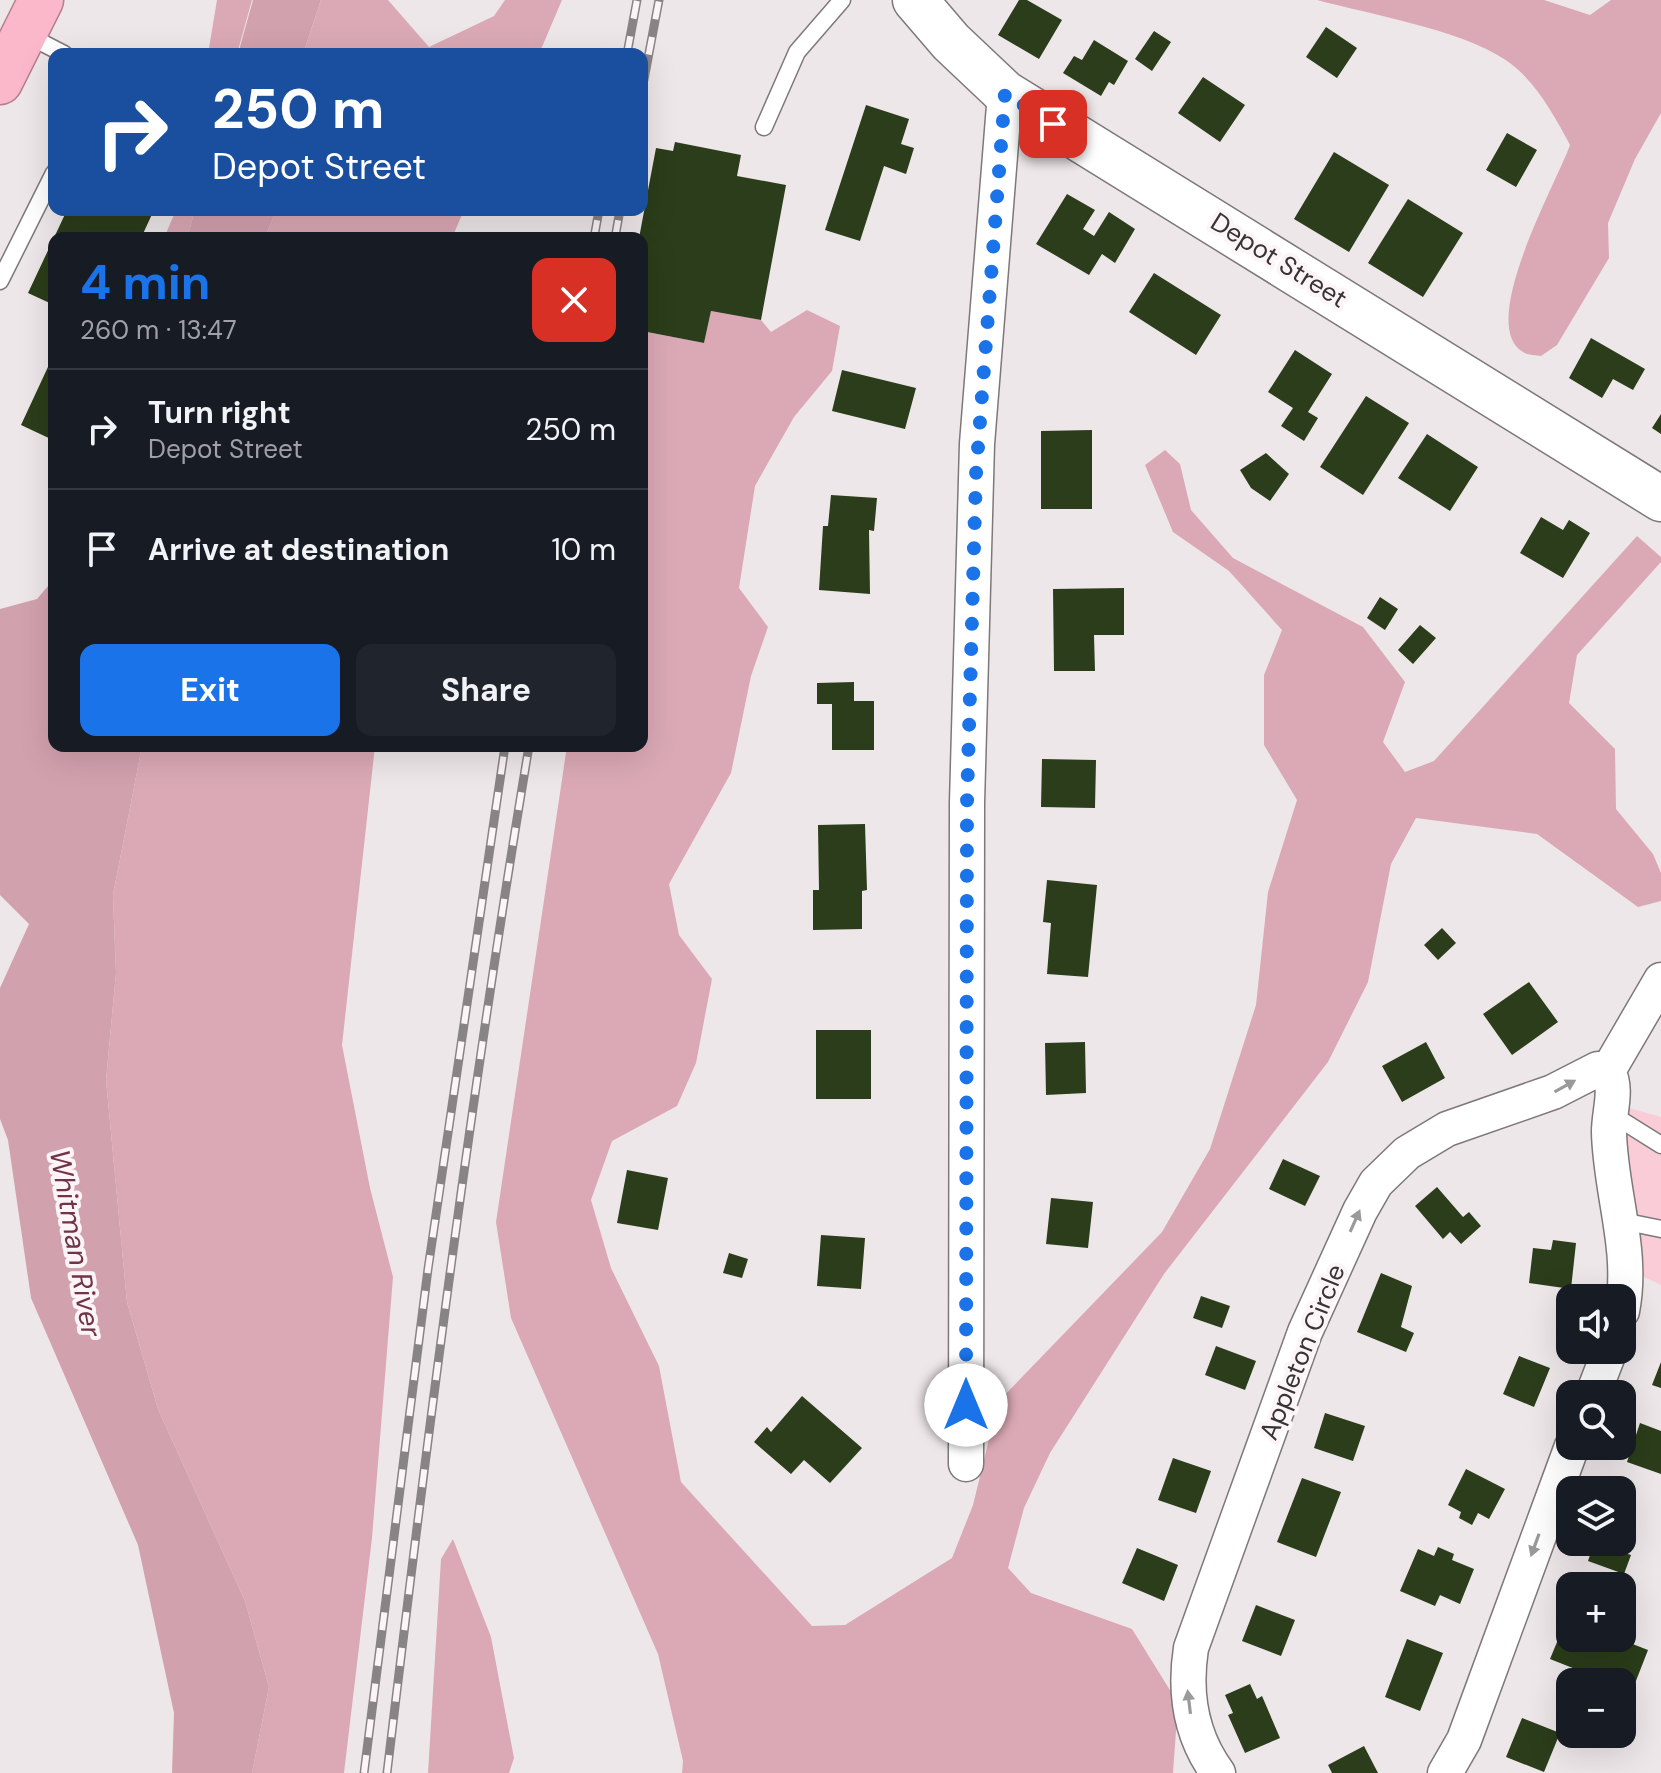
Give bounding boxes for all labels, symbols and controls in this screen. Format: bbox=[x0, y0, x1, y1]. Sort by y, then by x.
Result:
text: 250 m bbox=[212, 72, 384, 145]
icon: right bbox=[80, 80, 184, 184]
pin bbox=[1019, 90, 1087, 158]
icon: arrive bbox=[1031, 102, 1075, 146]
text: Depot Street bbox=[212, 143, 426, 190]
street label: Depot Street bbox=[1204, 205, 1354, 315]
text: 4 min bbox=[80, 251, 210, 314]
button: close bbox=[532, 258, 616, 342]
text: 260 m · 13:47 bbox=[80, 313, 237, 347]
text: Turn right bbox=[148, 393, 291, 432]
icon: right bbox=[80, 407, 124, 451]
text: 250 m bbox=[525, 410, 616, 449]
text: Depot Street bbox=[148, 432, 303, 466]
icon: arrive bbox=[80, 527, 124, 571]
text: Arrive at destination bbox=[148, 530, 449, 569]
text: 10 m bbox=[551, 530, 616, 569]
button: Exit bbox=[80, 644, 340, 736]
button: Share bbox=[356, 644, 616, 736]
one-way arrow bbox=[1554, 1079, 1576, 1093]
water label: Whitman River bbox=[41, 1147, 110, 1340]
one-way arrow bbox=[1349, 1209, 1362, 1233]
street label: Appleton Circle bbox=[1251, 1259, 1353, 1445]
map controls bbox=[1556, 1284, 1636, 1748]
button: sound bbox=[1556, 1284, 1636, 1364]
position arrow bbox=[924, 1363, 1008, 1447]
button: search bbox=[1556, 1380, 1636, 1460]
button: layers bbox=[1556, 1476, 1636, 1556]
one-way arrow bbox=[1528, 1534, 1541, 1558]
button: + bbox=[1556, 1572, 1636, 1652]
button: − bbox=[1556, 1668, 1636, 1748]
one-way arrow bbox=[1183, 1689, 1196, 1714]

